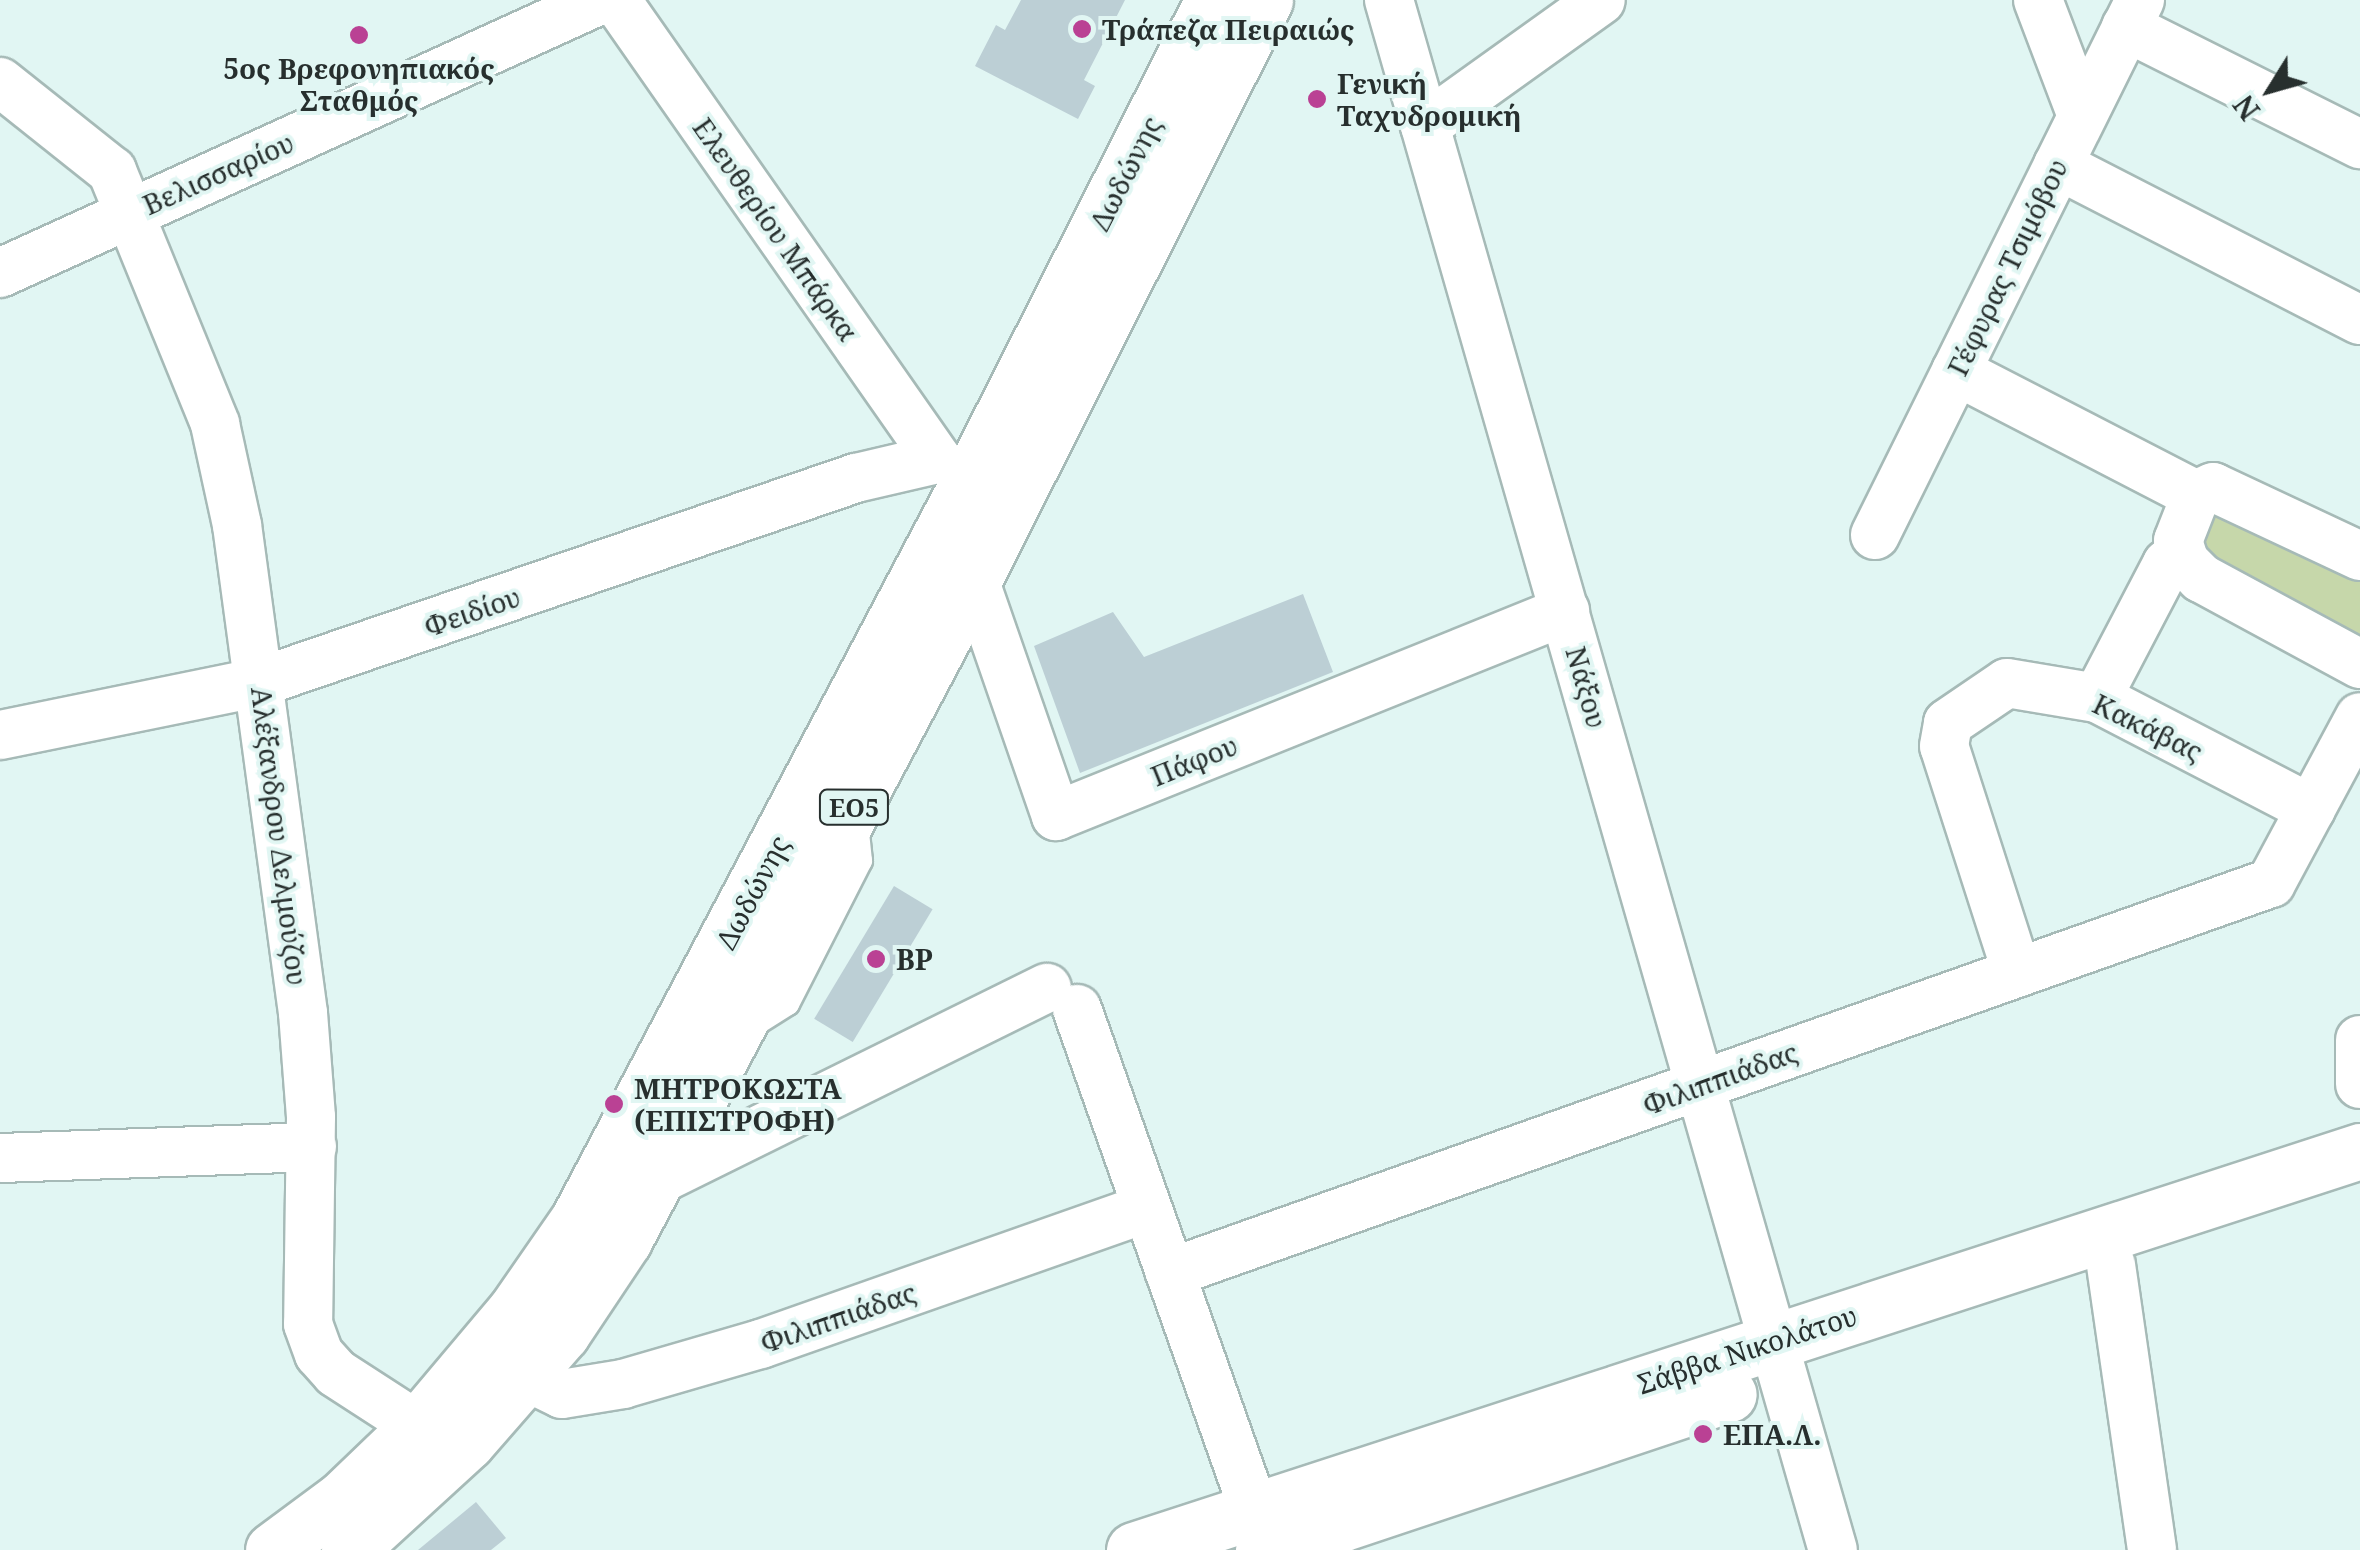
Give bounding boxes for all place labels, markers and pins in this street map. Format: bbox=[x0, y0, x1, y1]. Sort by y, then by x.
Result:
place label: Τράπεζα Πειραιώς bbox=[1102, 12, 1355, 46]
marker: Τράπεζα Πειραιώς bbox=[1071, 18, 1093, 40]
marker: 5ος Βρεφονηπιακός Σταθμός bbox=[348, 24, 370, 46]
place label: 5ος Βρεφονηπιακός Σταθμός bbox=[223, 51, 495, 117]
place label: Γενική Ταχυδρομική bbox=[1337, 66, 1522, 132]
marker: Γενική Ταχυδρομική bbox=[1306, 88, 1328, 110]
place label: BP bbox=[896, 942, 933, 976]
marker: BP bbox=[865, 948, 887, 970]
place label: ΜΗΤΡΟΚΩΣΤΑ (ΕΠΙΣΤΡΟΦΗ) bbox=[634, 1071, 842, 1137]
marker: ΜΗΤΡΟΚΩΣΤΑ (ΕΠΙΣΤΡΟΦΗ) bbox=[603, 1093, 625, 1115]
place label: ΕΠΑ.Λ. bbox=[1723, 1417, 1821, 1451]
marker: ΕΠΑ.Λ. bbox=[1692, 1423, 1714, 1445]

